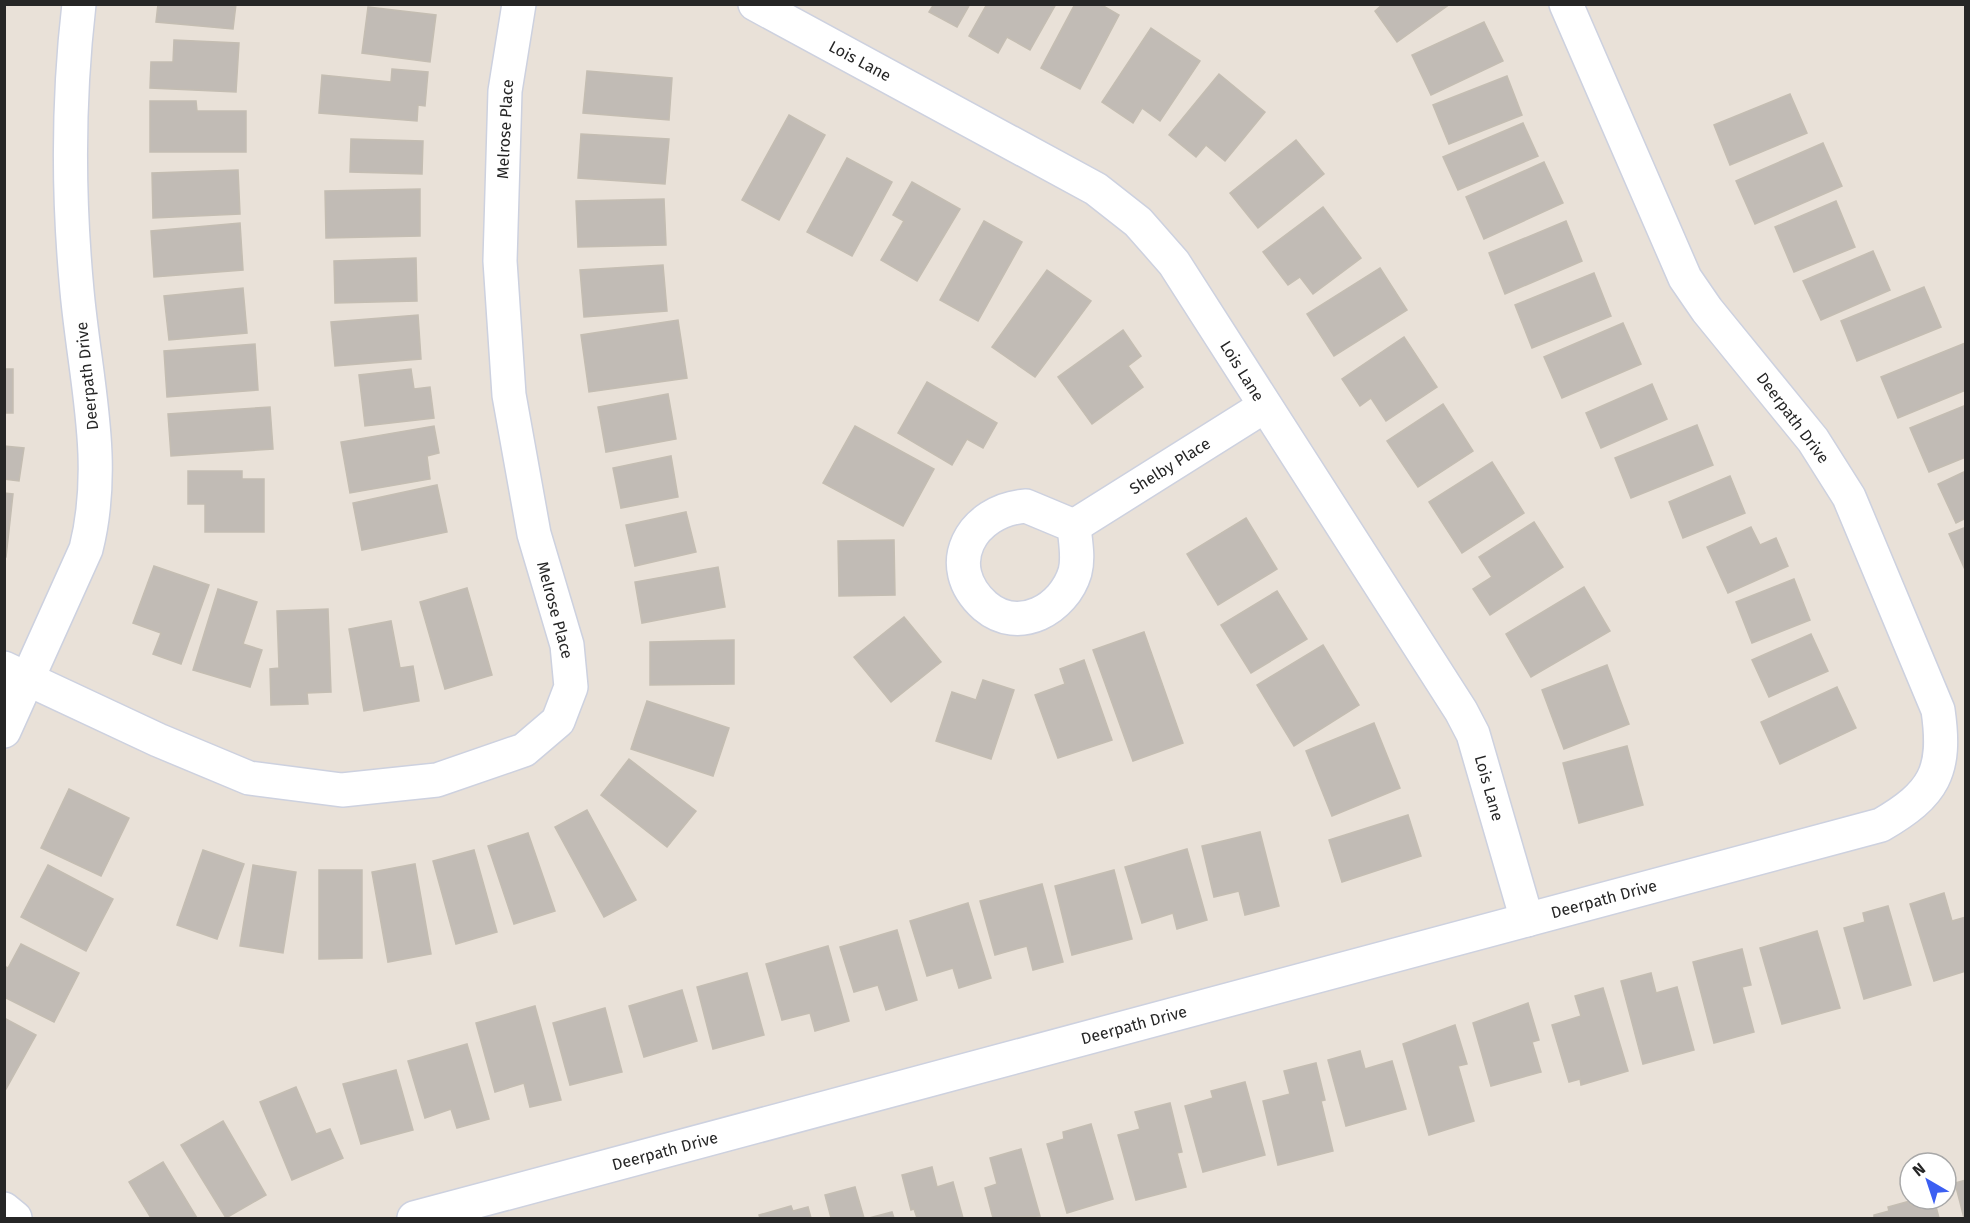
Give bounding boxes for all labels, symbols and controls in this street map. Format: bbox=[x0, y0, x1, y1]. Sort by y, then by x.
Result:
street label: Lois Lane bbox=[826, 37, 894, 85]
street label: Melrose Place bbox=[493, 79, 517, 179]
street label: Deerpath Drive bbox=[72, 321, 102, 431]
street label: Lois Lane bbox=[1216, 337, 1268, 405]
street label: Deerpath Drive bbox=[1753, 369, 1833, 467]
street label: Shelby Place bbox=[1126, 434, 1214, 498]
street label: Melrose Place bbox=[533, 559, 577, 661]
street label: Lois Lane bbox=[1471, 753, 1507, 823]
street label: Deerpath Drive bbox=[1549, 876, 1659, 922]
street label: Deerpath Drive bbox=[1079, 1002, 1189, 1048]
street label: Deerpath Drive bbox=[610, 1128, 720, 1174]
north arrow bbox=[1898, 1151, 1958, 1211]
text: N bbox=[1909, 1159, 1929, 1180]

